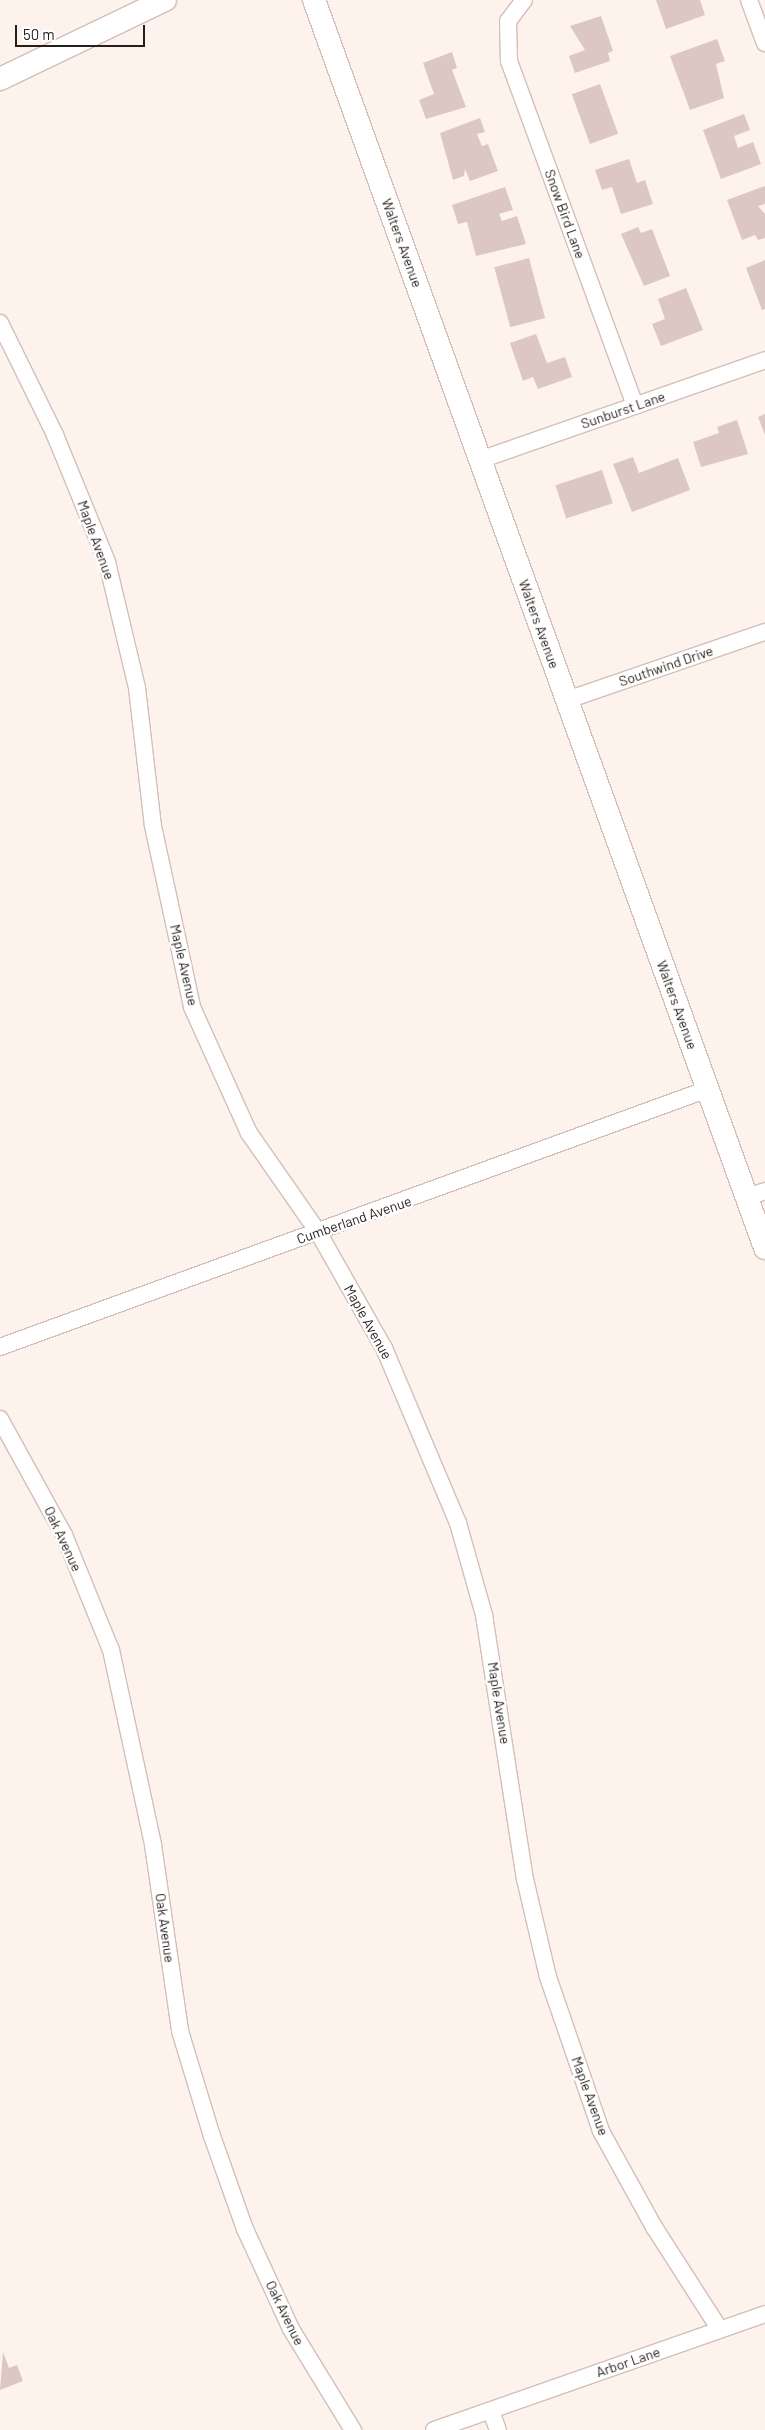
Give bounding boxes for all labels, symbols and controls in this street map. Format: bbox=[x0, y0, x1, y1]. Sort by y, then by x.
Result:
scale bar bbox=[18, 15, 148, 47]
text: 50 m bbox=[23, 25, 55, 43]
street label: Snow Bird Lane bbox=[541, 167, 589, 261]
street label: Walters Avenue bbox=[378, 196, 426, 290]
street label: Sunburst Lane bbox=[579, 388, 667, 432]
street label: Maple Avenue bbox=[74, 498, 118, 582]
street label: Walters Avenue bbox=[515, 577, 563, 671]
street label: Southwind Drive bbox=[617, 642, 715, 690]
street label: Maple Avenue bbox=[166, 923, 202, 1007]
street label: Walters Avenue bbox=[653, 958, 701, 1052]
street label: Cumberland Avenue bbox=[294, 1192, 414, 1248]
street label: Maple Avenue bbox=[341, 1282, 395, 1362]
street label: Oak Avenue bbox=[41, 1504, 85, 1574]
street label: Maple Avenue bbox=[484, 1661, 514, 1745]
street label: Oak Avenue bbox=[152, 1892, 178, 1964]
street label: Maple Avenue bbox=[568, 2054, 612, 2138]
street label: Oak Avenue bbox=[262, 2278, 308, 2348]
street label: Arbor Lane bbox=[594, 2343, 662, 2381]

